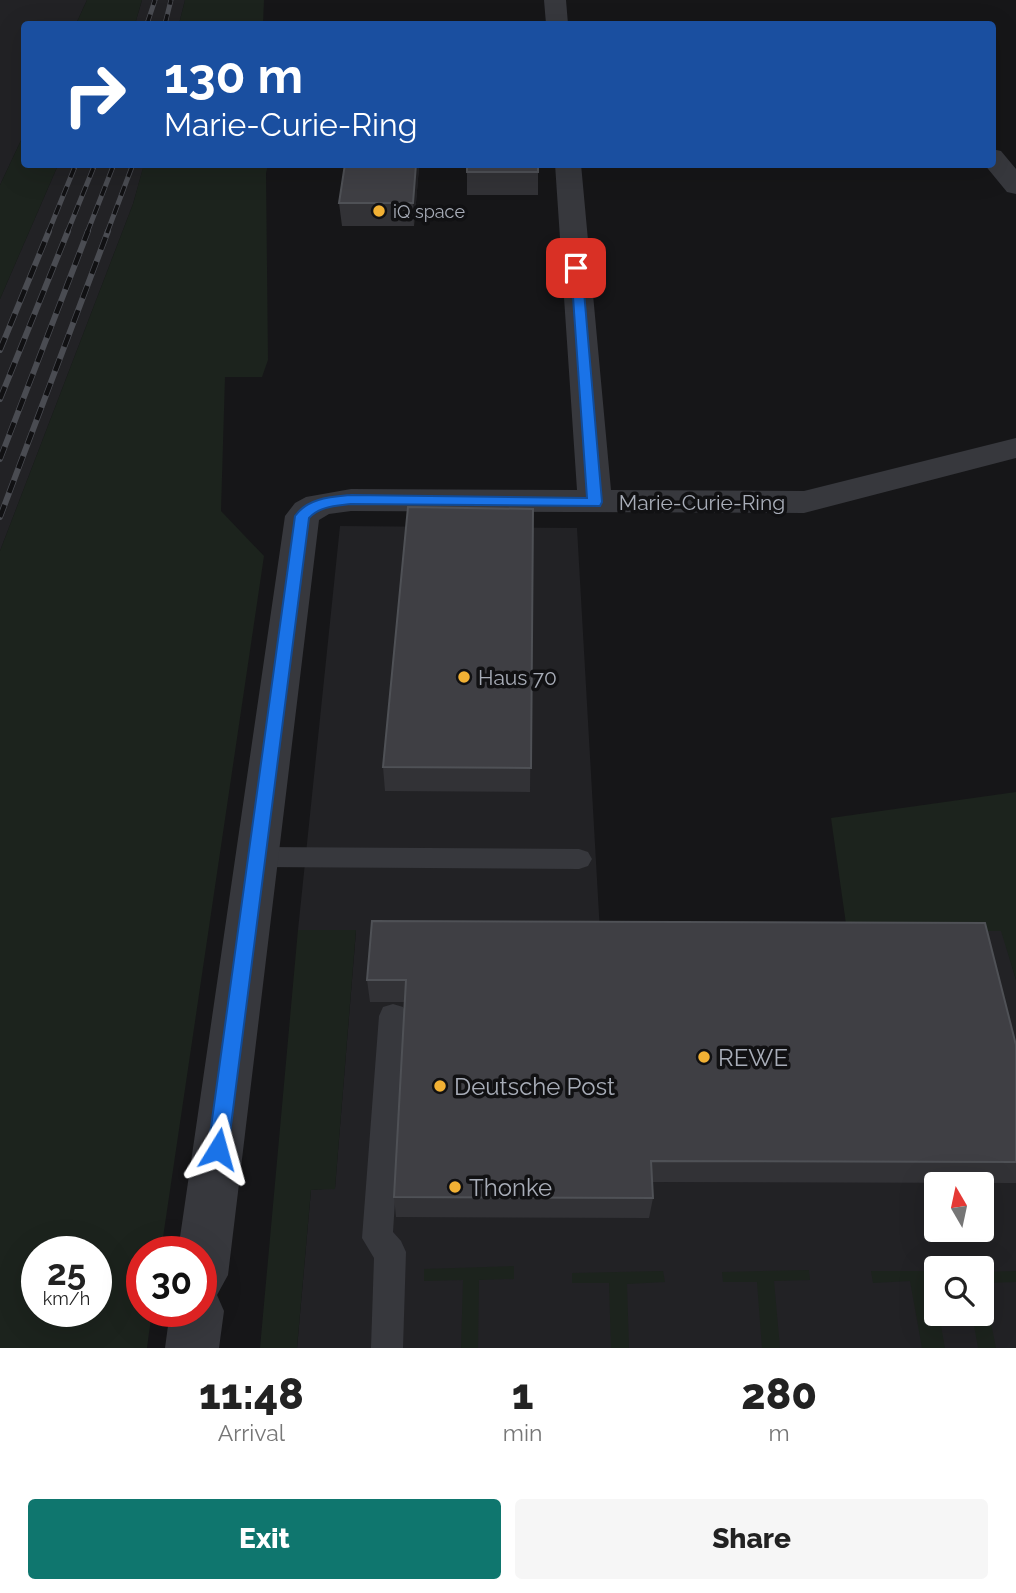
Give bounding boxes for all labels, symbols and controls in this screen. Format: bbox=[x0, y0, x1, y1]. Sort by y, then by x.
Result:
text: 130 m bbox=[164, 47, 303, 104]
icon: right bbox=[49, 49, 140, 140]
text: Marie-Curie-Ring bbox=[164, 106, 417, 143]
place label: iQ space bbox=[393, 201, 465, 222]
marker: iQ space bbox=[371, 203, 387, 219]
pin bbox=[546, 238, 606, 298]
icon: arrive bbox=[557, 249, 595, 287]
street label: Marie-Curie-Ring bbox=[619, 490, 785, 515]
place label: Haus 70 bbox=[478, 665, 557, 690]
marker: Haus 70 bbox=[456, 669, 472, 685]
place label: REWE bbox=[718, 1043, 788, 1072]
marker: REWE bbox=[696, 1049, 712, 1065]
place label: Deutsche Post bbox=[454, 1072, 615, 1101]
marker: Deutsche Post bbox=[432, 1078, 448, 1094]
position arrow bbox=[181, 1112, 255, 1186]
north arrow bbox=[924, 1172, 994, 1242]
map controls bbox=[924, 1172, 994, 1326]
place label: Thonke bbox=[469, 1173, 552, 1202]
marker: Thonke bbox=[447, 1179, 463, 1195]
speed limit sign: 30 bbox=[126, 1236, 217, 1327]
text: 25 bbox=[47, 1252, 86, 1293]
button: search bbox=[924, 1256, 994, 1326]
text: km/h bbox=[43, 1288, 90, 1309]
text: 11:48 bbox=[199, 1370, 304, 1419]
text: 1 bbox=[512, 1370, 533, 1419]
text: 280 bbox=[741, 1370, 817, 1419]
text: Arrival bbox=[218, 1419, 285, 1446]
text: min bbox=[503, 1419, 542, 1446]
text: m bbox=[769, 1419, 790, 1446]
button: Exit bbox=[28, 1499, 501, 1579]
button: Share bbox=[515, 1499, 988, 1579]

